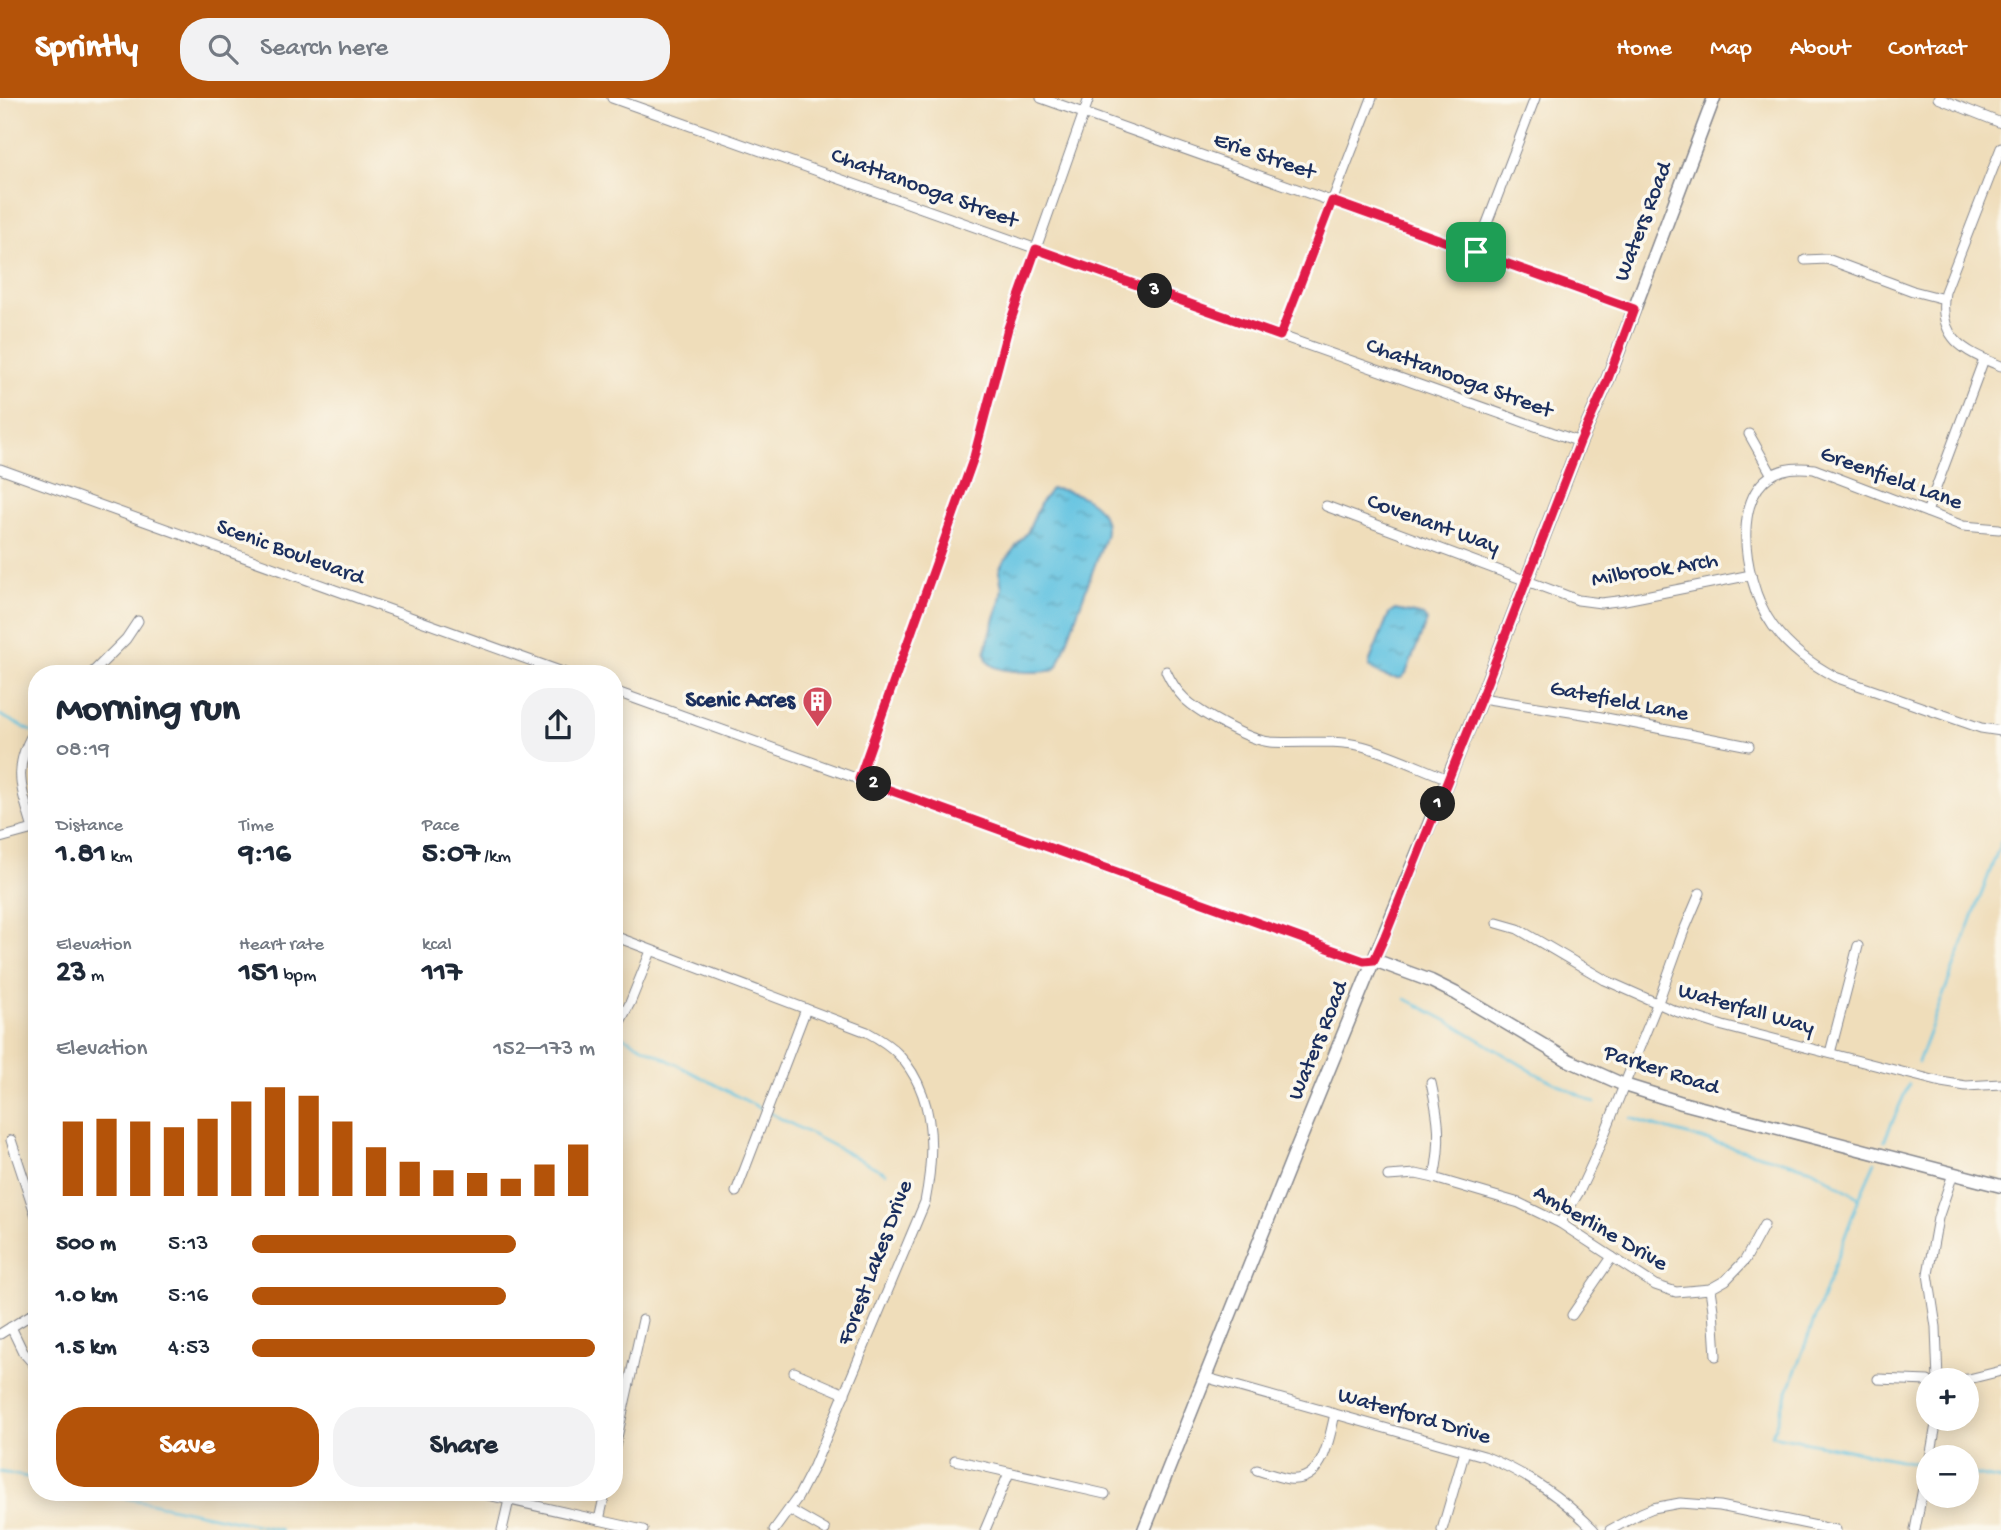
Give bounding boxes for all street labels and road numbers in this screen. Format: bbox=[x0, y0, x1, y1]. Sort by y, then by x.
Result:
street label: Erie Street bbox=[1209, 127, 1320, 188]
street label: Chattanooga Street bbox=[827, 143, 1022, 236]
street label: Waters Road bbox=[1609, 157, 1680, 286]
street label: Chattanooga Street bbox=[1362, 333, 1557, 426]
street label: Greenfield Lane bbox=[1816, 441, 1967, 518]
street label: Covenant Way bbox=[1363, 488, 1503, 562]
street label: Scenic Boulevard bbox=[212, 514, 369, 593]
street label: Milbrook Arch bbox=[1590, 548, 1720, 594]
street label: Gatefield Lane bbox=[1548, 675, 1692, 729]
street label: Waters Road bbox=[1283, 976, 1356, 1104]
street label: Waterfall Way bbox=[1675, 978, 1817, 1042]
street label: Parker Road bbox=[1599, 1039, 1723, 1103]
street label: Forest Lakes Drive bbox=[832, 1176, 920, 1350]
street label: Amberline Drive bbox=[1528, 1180, 1673, 1279]
street label: Waterford Drive bbox=[1334, 1382, 1495, 1452]

